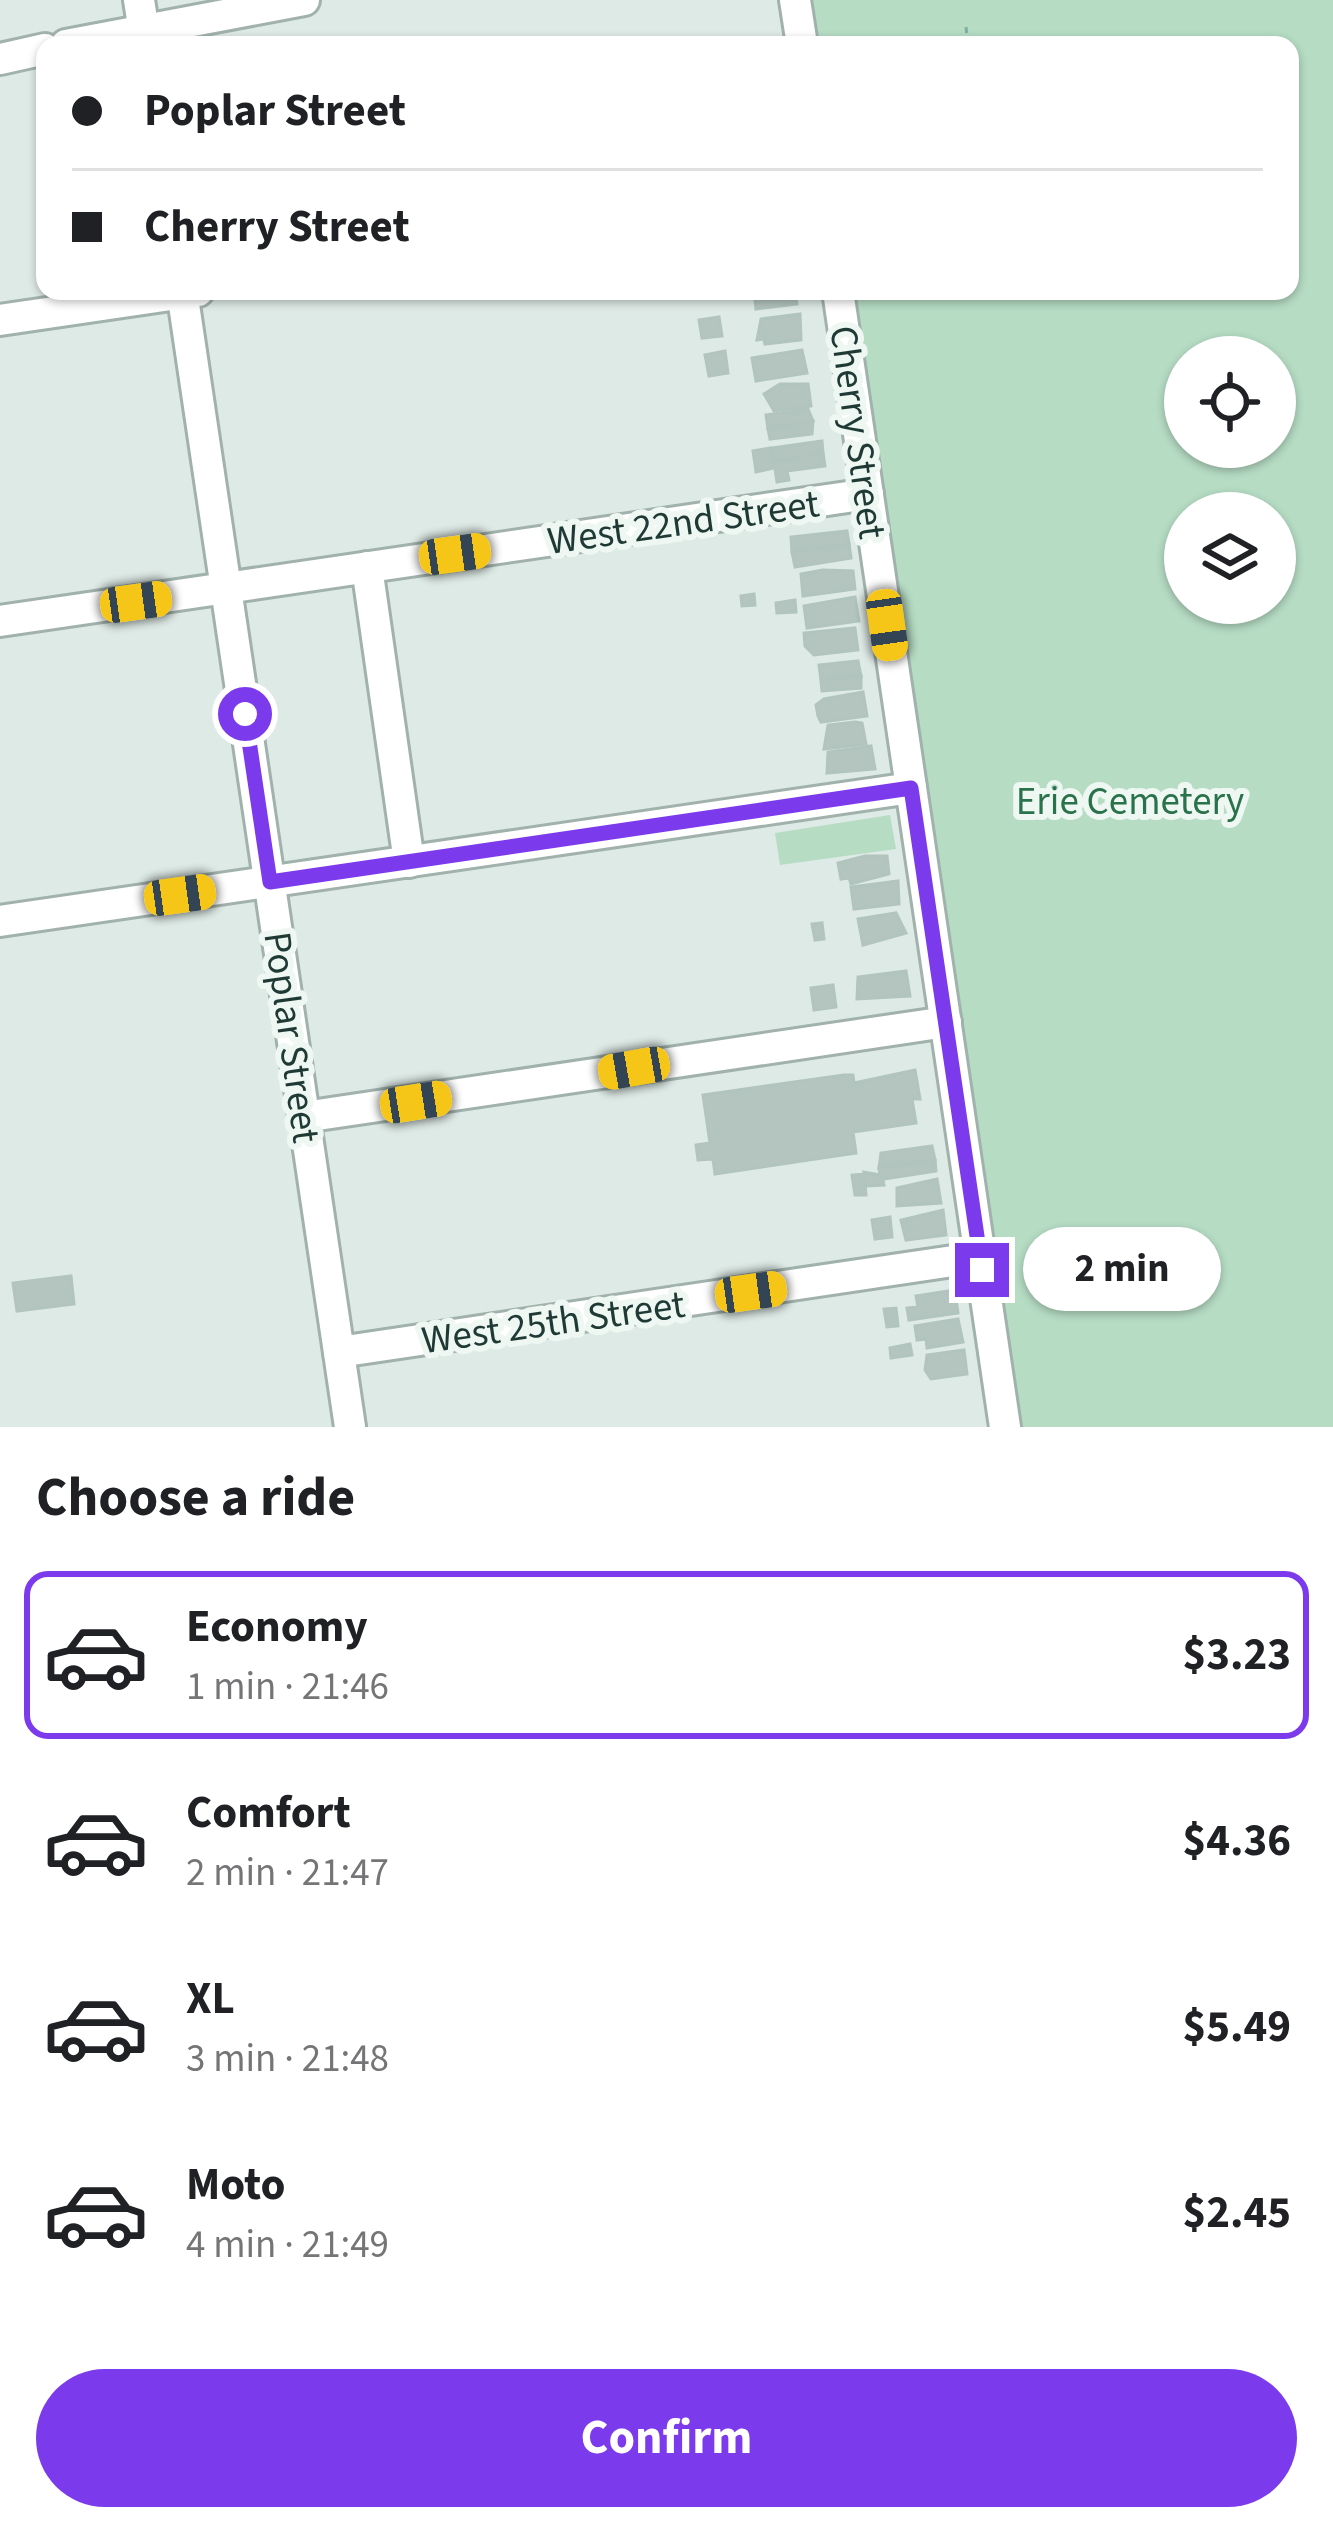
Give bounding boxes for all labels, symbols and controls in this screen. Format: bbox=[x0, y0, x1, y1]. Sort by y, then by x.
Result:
text: Poplar Street bbox=[144, 79, 406, 143]
text: Cherry Street bbox=[144, 195, 410, 259]
street label: Cherry Street bbox=[814, 322, 900, 542]
map controls bbox=[1164, 336, 1296, 624]
button: locate bbox=[1164, 336, 1296, 468]
street label: West 22nd Street bbox=[544, 476, 823, 570]
button: layers bbox=[1164, 492, 1296, 624]
car bbox=[417, 531, 493, 577]
car bbox=[98, 579, 174, 625]
car bbox=[864, 587, 910, 663]
route start bbox=[218, 687, 272, 741]
park label: Erie Cemetery bbox=[1016, 774, 1244, 830]
car bbox=[142, 872, 218, 918]
street label: Poplar Street bbox=[248, 928, 334, 1146]
car bbox=[595, 1044, 673, 1092]
car bbox=[378, 1079, 454, 1125]
callout: 2 min bbox=[1024, 1228, 1222, 1312]
text: 2 min bbox=[1075, 1241, 1169, 1297]
route end bbox=[955, 1243, 1009, 1297]
car bbox=[713, 1269, 789, 1315]
street label: West 25th Street bbox=[418, 1277, 688, 1369]
text: Choose a ride bbox=[36, 1460, 355, 1537]
text: Economy bbox=[186, 1595, 368, 1659]
icon: car bbox=[42, 1601, 150, 1709]
text: $3.23 bbox=[1182, 1623, 1291, 1687]
text: 1 min · 21:46 bbox=[186, 1659, 389, 1715]
text: Comfort bbox=[186, 1781, 351, 1845]
icon: car bbox=[42, 1787, 150, 1895]
text: $4.36 bbox=[1182, 1809, 1291, 1873]
text: 2 min · 21:47 bbox=[186, 1845, 389, 1901]
text: XL bbox=[186, 1967, 235, 2031]
icon: car bbox=[42, 1973, 150, 2081]
text: $5.49 bbox=[1182, 1995, 1291, 2059]
text: 3 min · 21:48 bbox=[186, 2031, 389, 2087]
text: Moto bbox=[186, 2153, 285, 2217]
icon: car bbox=[42, 2159, 150, 2267]
text: $2.45 bbox=[1182, 2181, 1291, 2245]
text: 4 min · 21:49 bbox=[186, 2217, 389, 2273]
button: Confirm bbox=[36, 2369, 1297, 2507]

